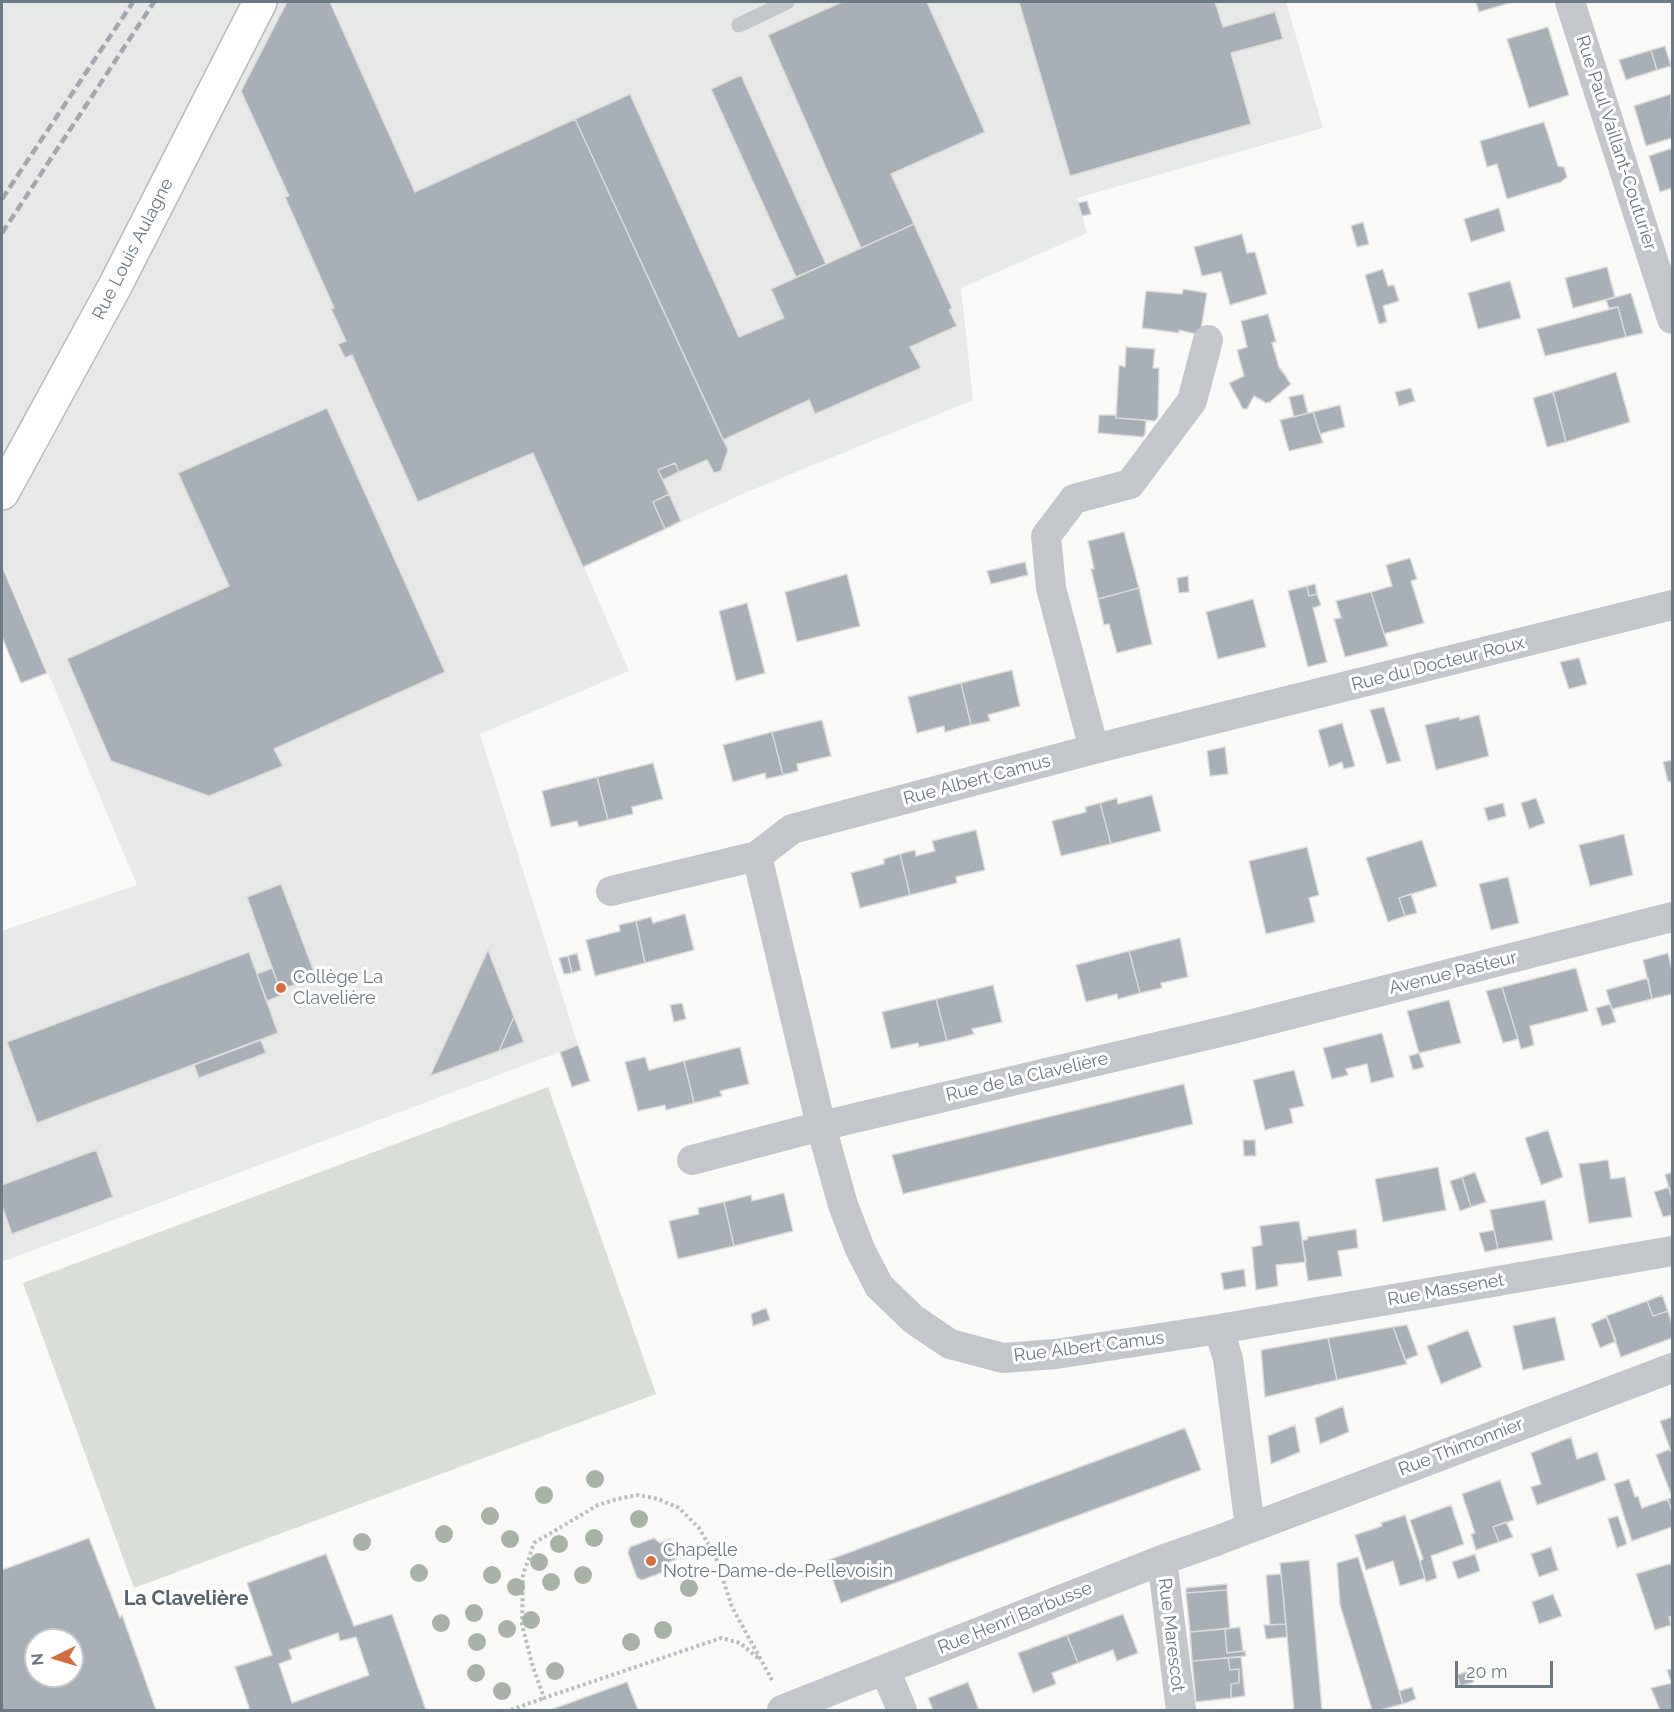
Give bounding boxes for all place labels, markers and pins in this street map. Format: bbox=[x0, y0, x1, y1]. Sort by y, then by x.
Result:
place label: Collège La Clavelière bbox=[293, 967, 383, 1010]
marker: Collège La Clavelière bbox=[274, 981, 288, 995]
place label: Chapelle Notre-Dame-de-Pellevoisin bbox=[663, 1540, 893, 1582]
marker: Chapelle Notre-Dame-de-Pellevoisin bbox=[644, 1554, 658, 1568]

